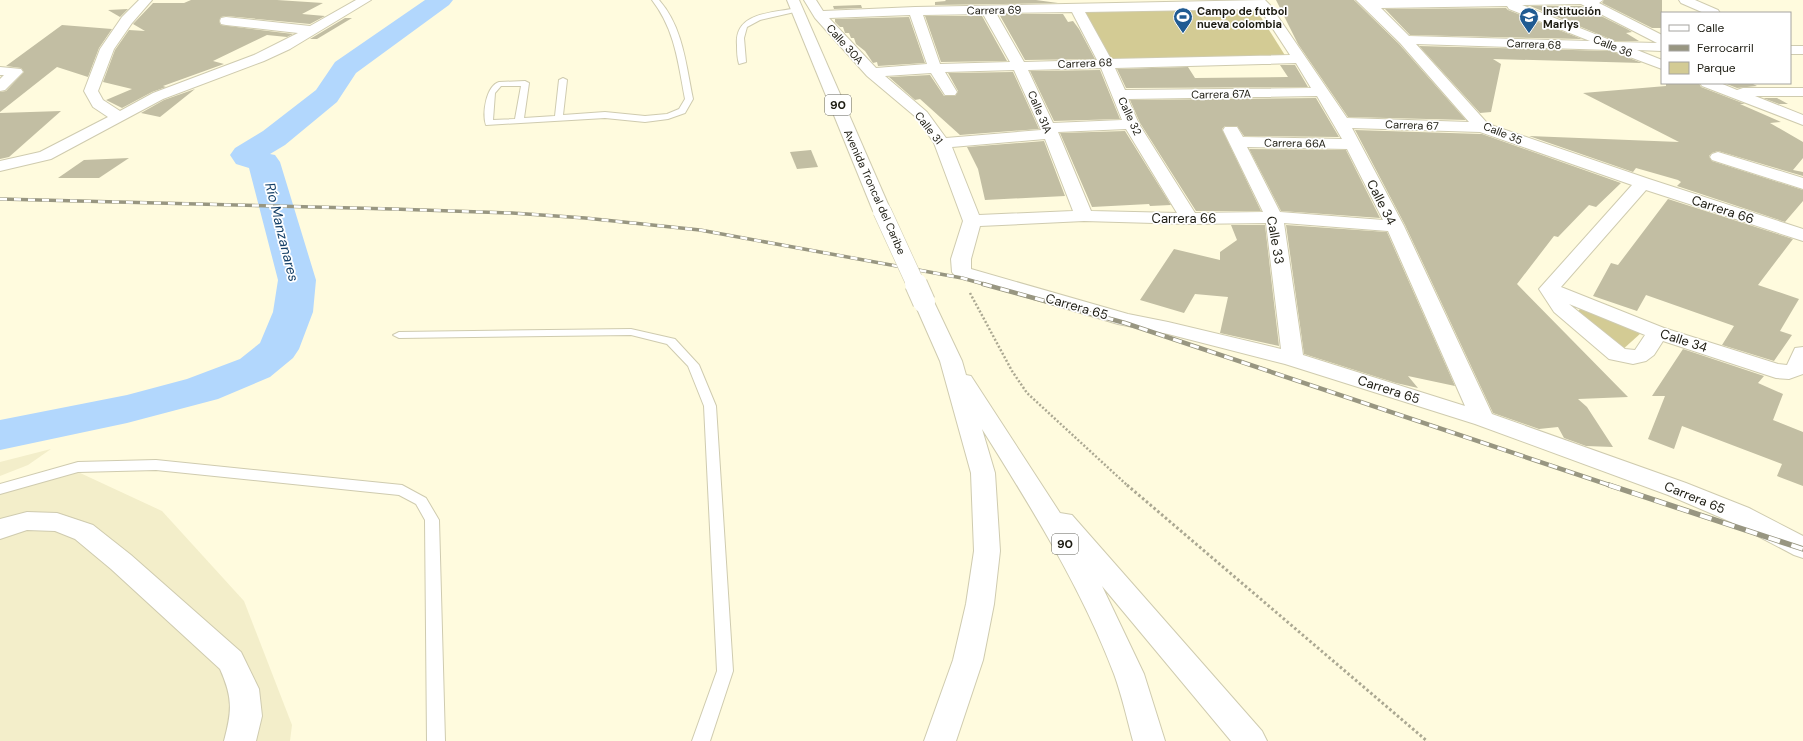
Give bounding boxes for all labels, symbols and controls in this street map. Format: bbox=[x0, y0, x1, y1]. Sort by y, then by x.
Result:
street label: Carrera 69 bbox=[967, 3, 1022, 17]
place label: Campo de futbol nueva colombia bbox=[1197, 4, 1287, 31]
place label: Institución Marlys bbox=[1543, 4, 1601, 31]
sports icon: Campo de futbol nueva colombia bbox=[1172, 6, 1194, 34]
school or university icon: Institución Marlys bbox=[1518, 6, 1540, 34]
legend bbox=[1661, 12, 1791, 84]
text: Calle bbox=[1697, 20, 1724, 36]
street label: Calle 30A bbox=[823, 21, 867, 67]
street label: Calle 36 bbox=[1591, 32, 1635, 60]
street label: Carrera 68 bbox=[1506, 36, 1562, 52]
text: Ferrocarril bbox=[1697, 40, 1754, 56]
street label: Carrera 68 bbox=[1057, 55, 1113, 71]
text: Parque bbox=[1697, 60, 1736, 76]
street label: Carrera 67A bbox=[1191, 86, 1251, 102]
street label: Calle 31A bbox=[1025, 89, 1055, 135]
road number: 90 bbox=[825, 95, 851, 115]
street label: Calle 32 bbox=[1115, 95, 1145, 137]
street label: Calle 31 bbox=[912, 109, 946, 147]
street label: Carrera 67 bbox=[1385, 117, 1439, 133]
street label: Calle 35 bbox=[1481, 119, 1525, 147]
street label: Avenida Troncal del Caribe bbox=[841, 127, 909, 257]
street label: Carrera 66A bbox=[1264, 135, 1326, 151]
street label: Calle 34 bbox=[1363, 177, 1400, 228]
water label: Río Manzanares bbox=[261, 181, 303, 283]
street label: Carrera 66 bbox=[1689, 191, 1756, 228]
street label: Carrera 66 bbox=[1152, 210, 1216, 227]
street label: Calle 33 bbox=[1263, 215, 1288, 265]
street label: Carrera 65 bbox=[1044, 289, 1110, 324]
street label: Calle 34 bbox=[1658, 325, 1710, 356]
street label: Carrera 65 bbox=[1356, 371, 1422, 408]
street label: Carrera 65 bbox=[1662, 478, 1728, 517]
road number: 90 bbox=[1052, 534, 1078, 554]

